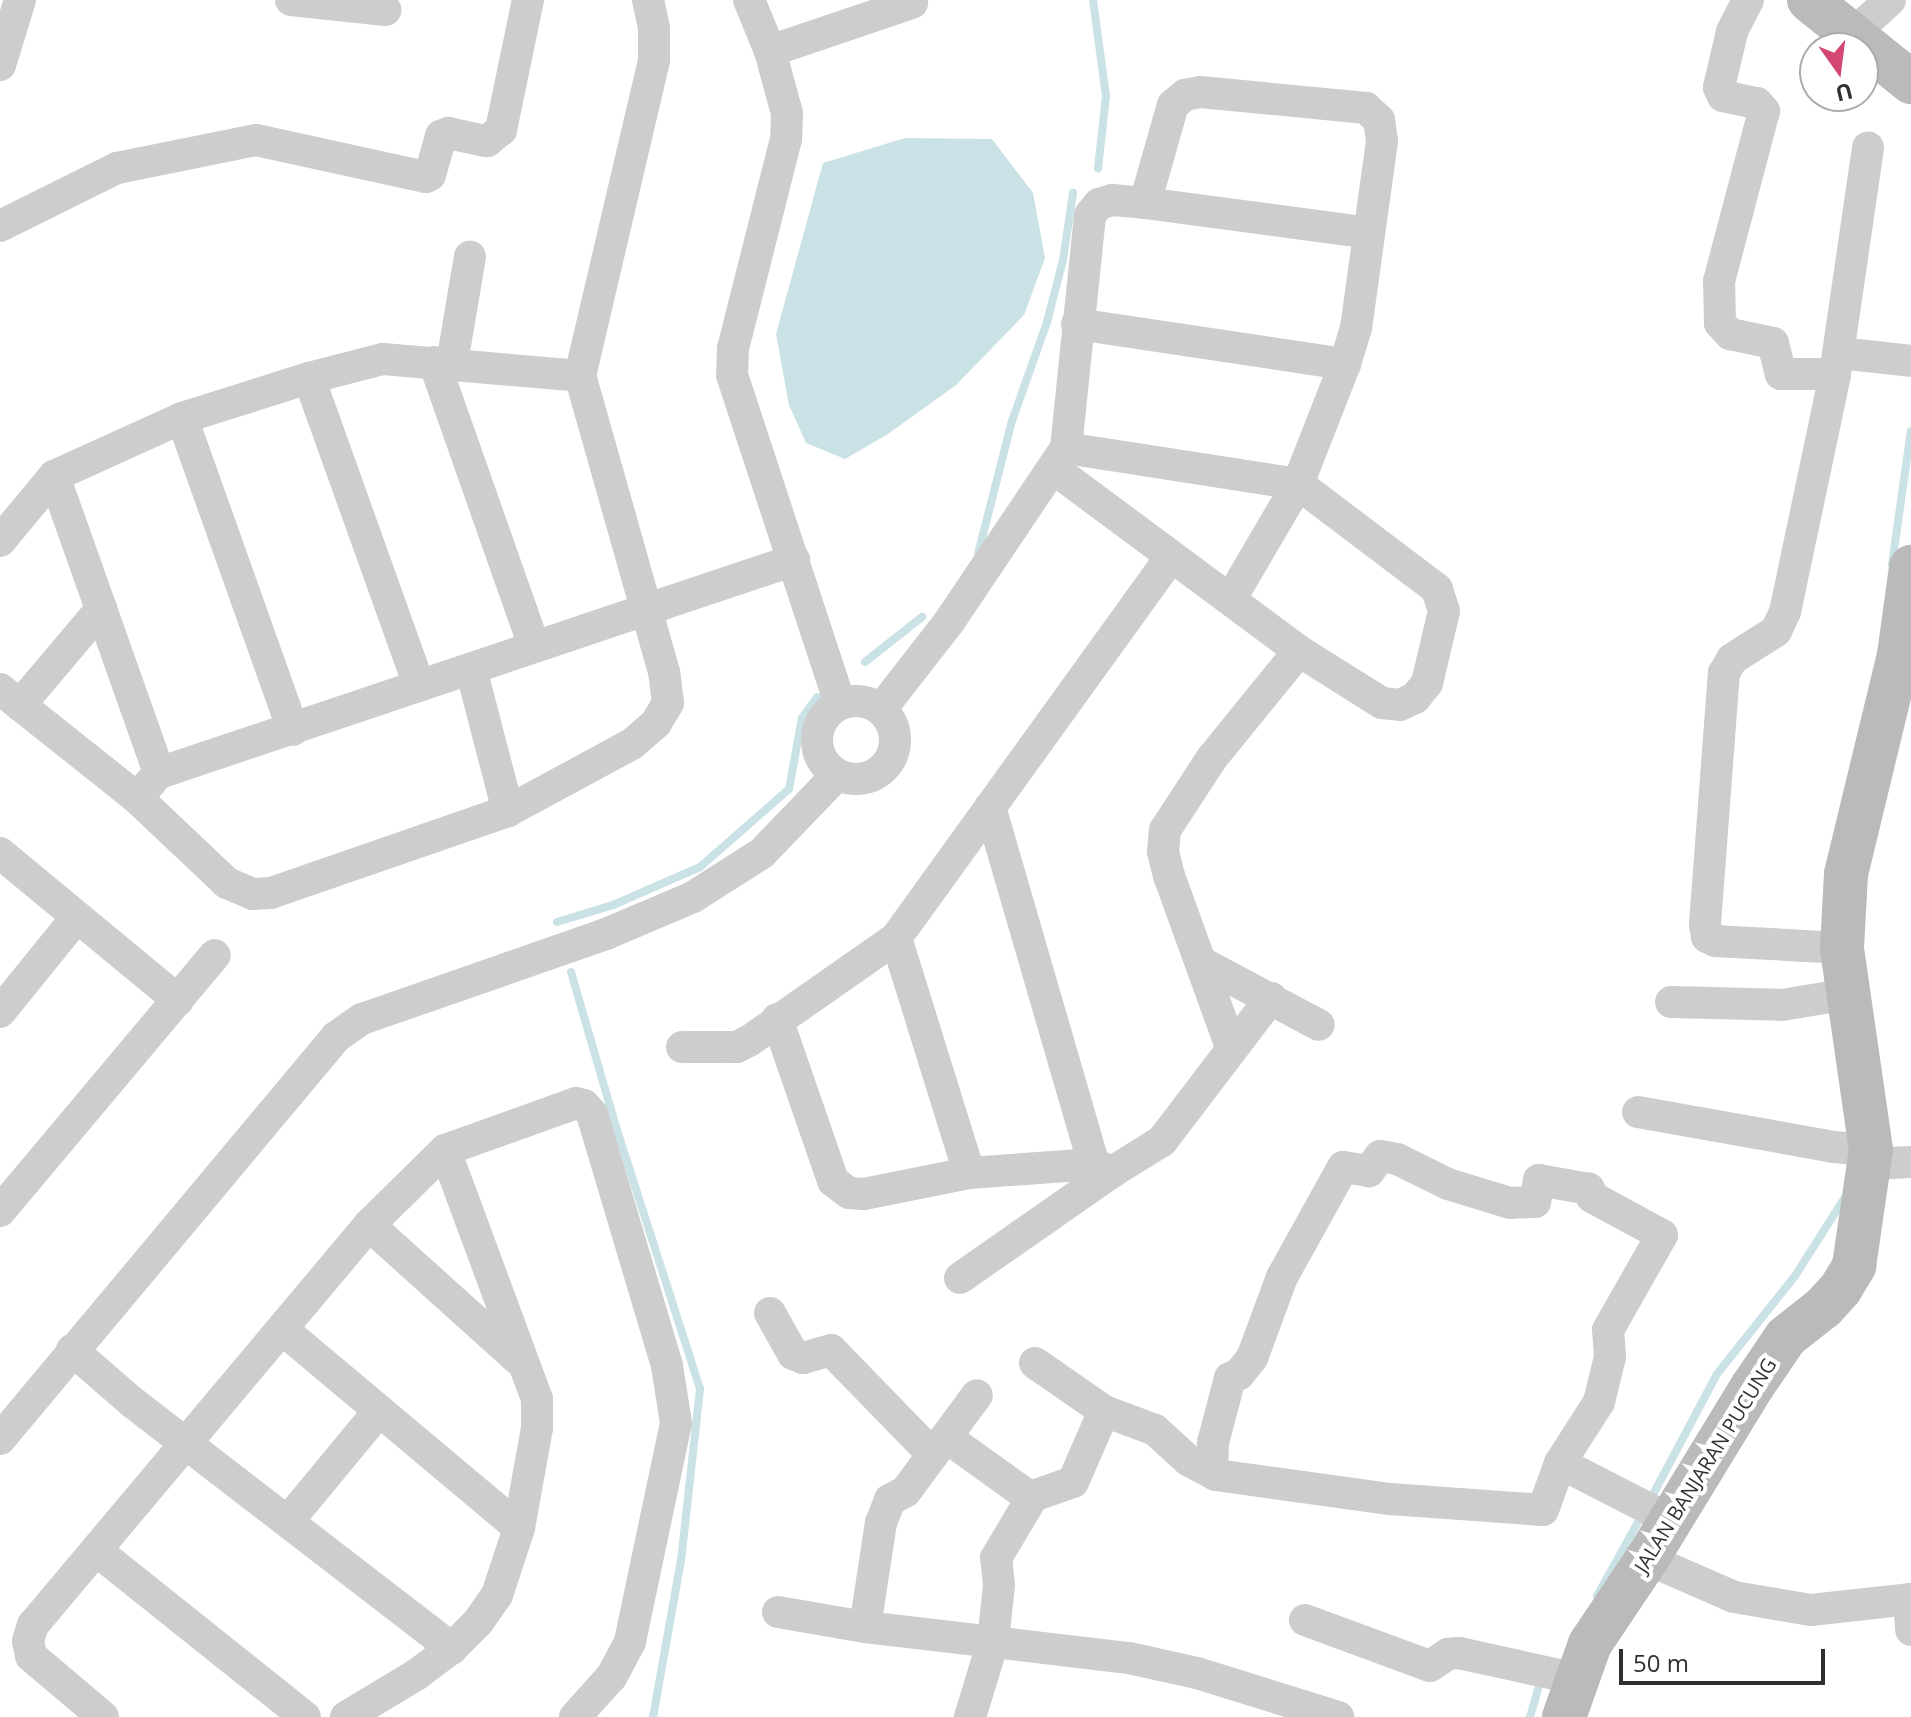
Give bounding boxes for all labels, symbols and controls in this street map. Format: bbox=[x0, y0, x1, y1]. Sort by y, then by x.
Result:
north arrow bbox=[1799, 32, 1879, 112]
text: U bbox=[1833, 77, 1856, 110]
street label: JALAN BANJARAN PUCUNG bbox=[1629, 1353, 1781, 1577]
scale bar bbox=[1623, 1633, 1829, 1683]
text: 50 m bbox=[1633, 1646, 1689, 1679]

